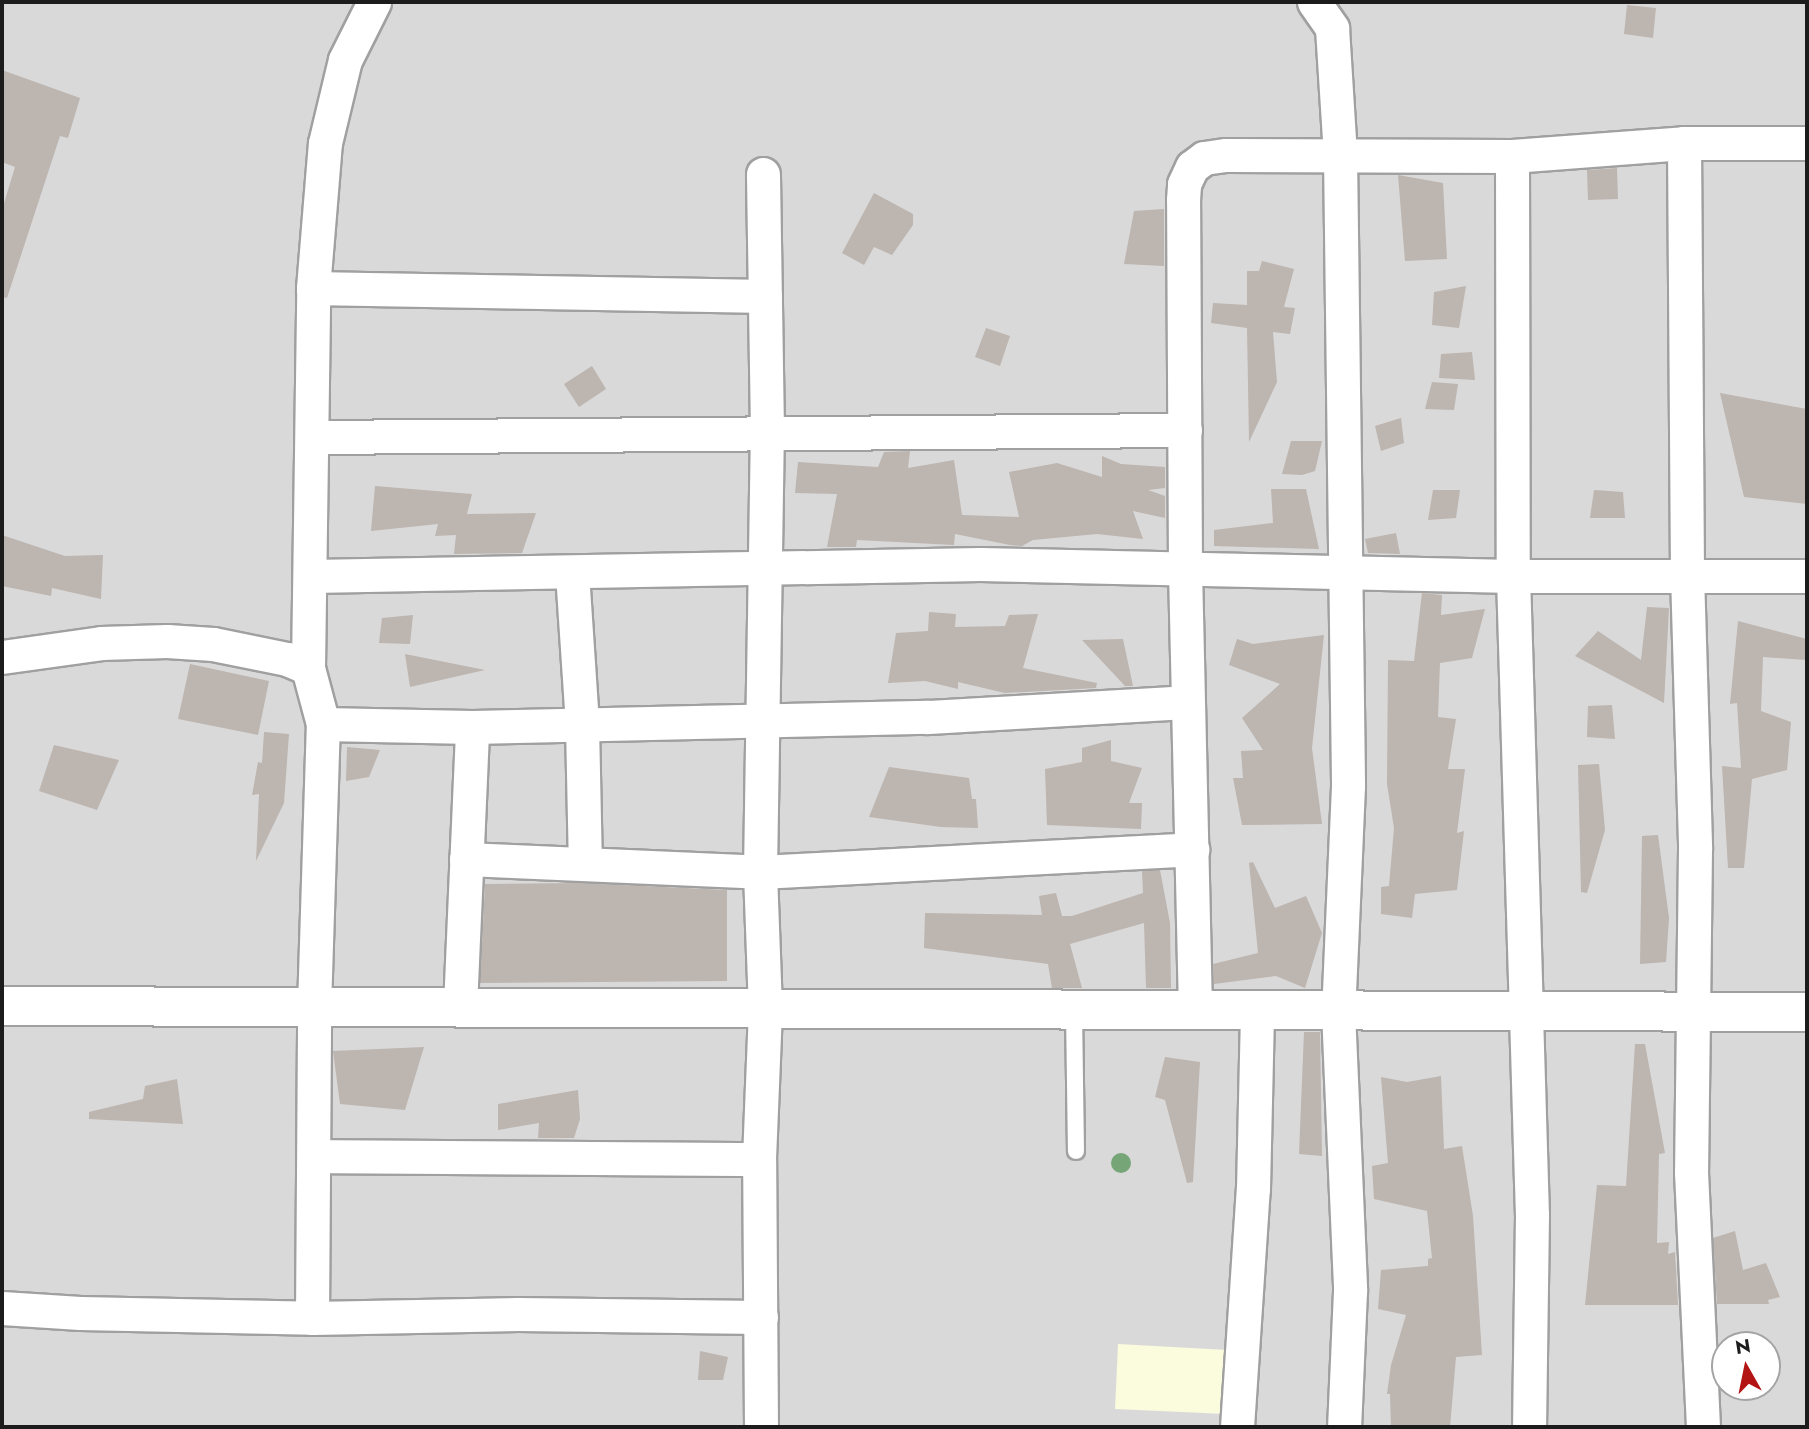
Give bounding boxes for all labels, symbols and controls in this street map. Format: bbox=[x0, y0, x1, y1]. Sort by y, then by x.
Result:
north arrow bbox=[1711, 1331, 1781, 1401]
text: N bbox=[1733, 1332, 1753, 1361]

